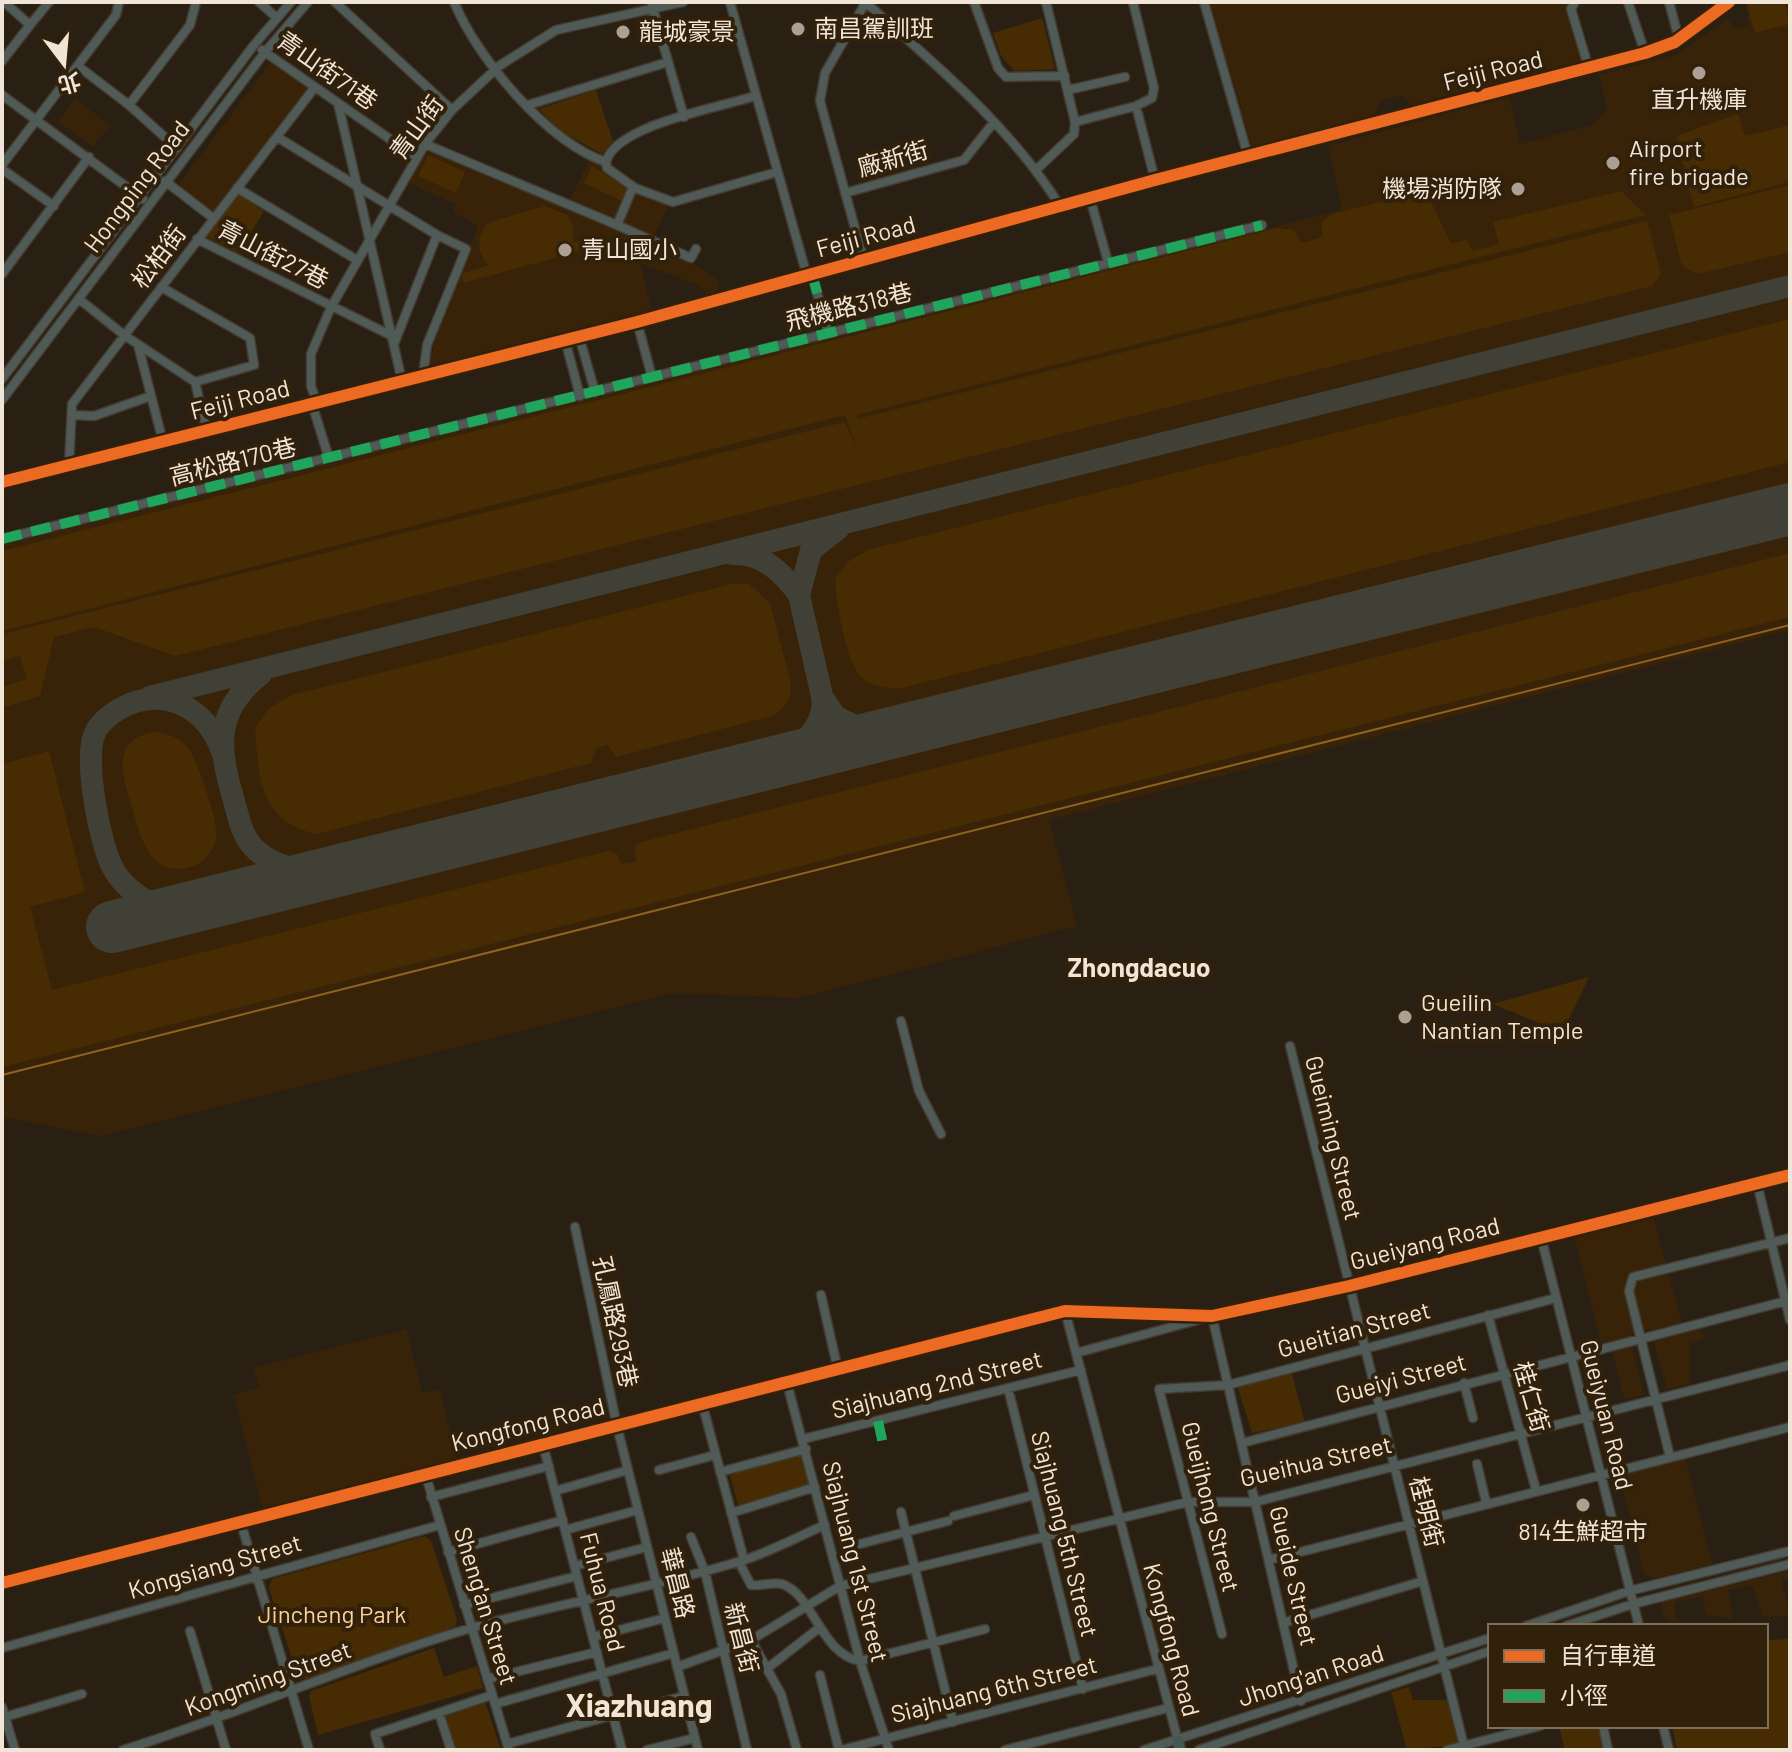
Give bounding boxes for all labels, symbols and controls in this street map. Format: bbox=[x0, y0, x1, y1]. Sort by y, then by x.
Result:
place label: 南昌駕訓班 bbox=[814, 13, 934, 42]
place label: 龍城豪景 bbox=[639, 16, 735, 45]
marker: 南昌駕訓班 bbox=[789, 20, 807, 38]
marker: 龍城豪景 bbox=[614, 23, 632, 41]
north arrow bbox=[24, 24, 104, 104]
street label: 青山街71巷 bbox=[272, 25, 384, 115]
street label: Feiji Road bbox=[1440, 43, 1545, 96]
marker: 直升機庫 bbox=[1690, 64, 1708, 82]
text: 北 bbox=[56, 69, 84, 100]
place label: 直升機庫 bbox=[1651, 84, 1747, 113]
street label: 青山街 bbox=[383, 89, 449, 165]
street label: Hongping Road bbox=[77, 114, 195, 258]
place label: Airport fire brigade bbox=[1629, 133, 1749, 190]
street label: 廠新街 bbox=[854, 134, 931, 181]
marker: Airport fire brigade bbox=[1604, 154, 1622, 172]
place label: 機場消防隊 bbox=[1382, 173, 1502, 202]
marker: 機場消防隊 bbox=[1509, 180, 1527, 198]
street label: Feiji Road bbox=[813, 208, 918, 263]
street label: 青山街27巷 bbox=[214, 213, 334, 294]
street label: 松柏街 bbox=[125, 219, 191, 294]
place label: 青山國小 bbox=[581, 234, 677, 263]
marker: 青山國小 bbox=[556, 241, 574, 259]
street label: 飛機路318巷 bbox=[782, 276, 915, 335]
street label: Feiji Road bbox=[187, 372, 292, 425]
street label: 高松路170巷 bbox=[166, 431, 299, 490]
district label: Zhongdacuo bbox=[1068, 951, 1210, 982]
place label: Gueilin Nantian Temple bbox=[1421, 987, 1583, 1044]
marker: Gueilin Nantian Temple bbox=[1396, 1008, 1414, 1026]
street label: Gueiming Street bbox=[1300, 1052, 1369, 1223]
street label: Gueiyang Road bbox=[1347, 1210, 1502, 1275]
street label: 孔鳳路293巷 bbox=[588, 1253, 645, 1390]
street label: Gueitian Street bbox=[1274, 1294, 1433, 1363]
street label: Gueiyuan Road bbox=[1575, 1337, 1640, 1493]
street label: Siajhuang 2nd Street bbox=[828, 1343, 1045, 1424]
street label: Gueiyi Street bbox=[1332, 1346, 1469, 1409]
street label: 桂仁街 bbox=[1509, 1358, 1556, 1435]
street label: Kongfong Road bbox=[448, 1390, 607, 1457]
street label: Gueijhong Street bbox=[1176, 1419, 1247, 1595]
street label: Siajhuang 5th Street bbox=[1026, 1428, 1105, 1640]
street label: Gueihua Street bbox=[1237, 1429, 1394, 1492]
street label: Siajhuang 1st Street bbox=[817, 1458, 895, 1665]
street label: 桂明街 bbox=[1405, 1473, 1450, 1550]
marker: 814生鮮超市 bbox=[1574, 1496, 1592, 1514]
street label: Gueide Street bbox=[1264, 1503, 1325, 1648]
place label: 814生鮮超市 bbox=[1518, 1516, 1648, 1545]
street label: Sheng'an Street bbox=[449, 1523, 524, 1688]
street label: Kongsiang Street bbox=[125, 1527, 305, 1604]
street label: Fuhua Road bbox=[575, 1529, 632, 1654]
street label: 華昌路 bbox=[656, 1544, 701, 1621]
street label: Kongfong Road bbox=[1138, 1560, 1207, 1719]
park label: Jincheng Park bbox=[258, 1599, 406, 1628]
street label: 新昌街 bbox=[720, 1599, 765, 1676]
legend bbox=[1488, 1624, 1768, 1728]
street label: Kongming Street bbox=[180, 1634, 355, 1721]
street label: Jhong'an Road bbox=[1234, 1637, 1387, 1712]
text: 自行車道 bbox=[1560, 1640, 1656, 1669]
street label: Siajhuang 6th Street bbox=[888, 1649, 1100, 1728]
text: 小徑 bbox=[1560, 1680, 1608, 1709]
district label: Xiazhuang bbox=[565, 1685, 713, 1723]

